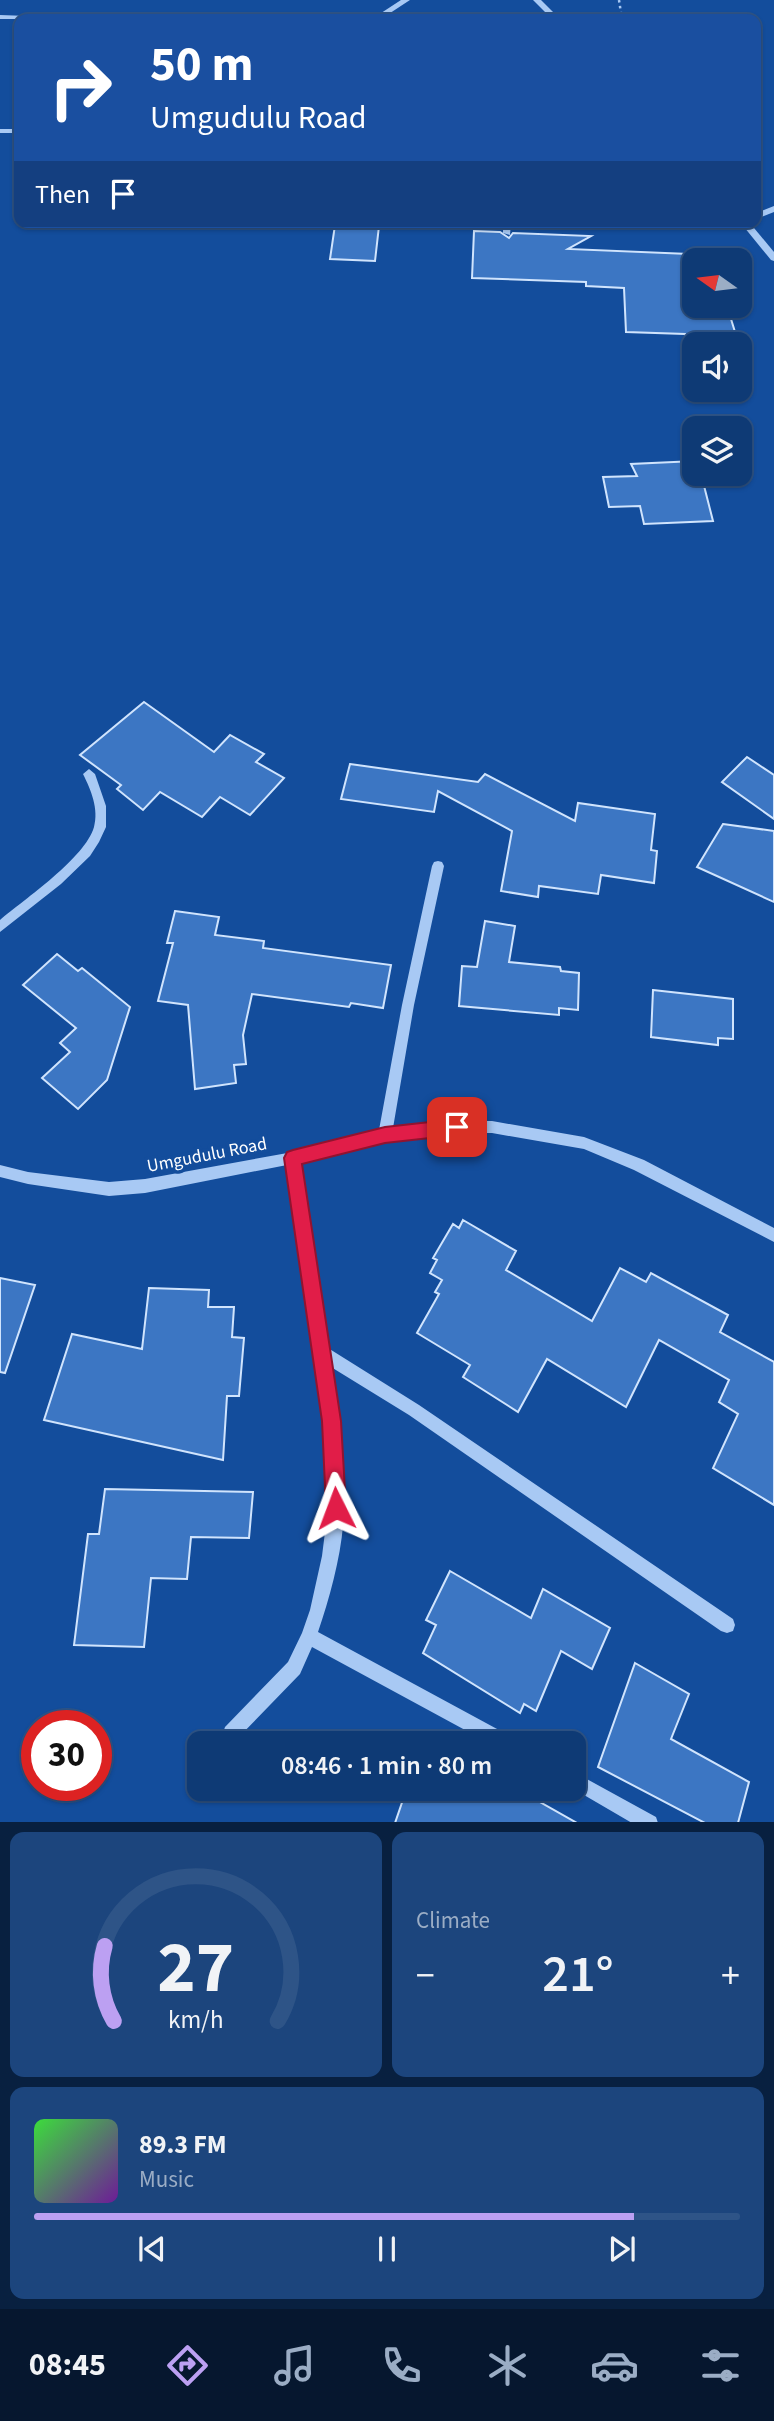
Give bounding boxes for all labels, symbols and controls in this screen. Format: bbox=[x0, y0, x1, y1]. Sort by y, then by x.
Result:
text: 50 m bbox=[150, 30, 254, 100]
icon: right bbox=[35, 42, 126, 133]
text: Umgudulu Road bbox=[150, 95, 367, 141]
icon: arrive bbox=[104, 175, 142, 213]
text: Then bbox=[35, 176, 90, 213]
north arrow bbox=[682, 248, 752, 318]
map controls bbox=[682, 248, 752, 486]
button: sound bbox=[682, 332, 752, 402]
button: layers bbox=[682, 416, 752, 486]
pin bbox=[427, 1097, 487, 1157]
icon: arrive bbox=[438, 1108, 476, 1146]
street label: Umgudulu Road bbox=[145, 1131, 269, 1179]
position arrow bbox=[299, 1471, 373, 1545]
speed limit sign: 30 bbox=[21, 1710, 112, 1801]
text: 08:46 · 1 min · 80 m bbox=[281, 1747, 492, 1784]
text: Climate bbox=[416, 1904, 490, 1937]
text: 27 bbox=[158, 1916, 234, 2020]
text: 21° bbox=[542, 1938, 614, 2012]
text: − bbox=[416, 1949, 435, 2003]
text: + bbox=[721, 1949, 740, 2003]
text: km/h bbox=[168, 2001, 224, 2037]
text: 89.3 FM bbox=[139, 2126, 227, 2163]
text: Music bbox=[139, 2163, 194, 2196]
icon: previous bbox=[133, 2230, 171, 2268]
icon: pause bbox=[368, 2230, 406, 2268]
icon: next bbox=[603, 2230, 641, 2268]
icon: directions bbox=[163, 2341, 212, 2390]
icon: music bbox=[270, 2341, 319, 2390]
icon: phone bbox=[377, 2341, 426, 2390]
icon: climate bbox=[483, 2341, 532, 2390]
icon: car bbox=[590, 2341, 639, 2390]
icon: filters bbox=[696, 2341, 745, 2390]
text: 08:45 bbox=[29, 2342, 106, 2388]

